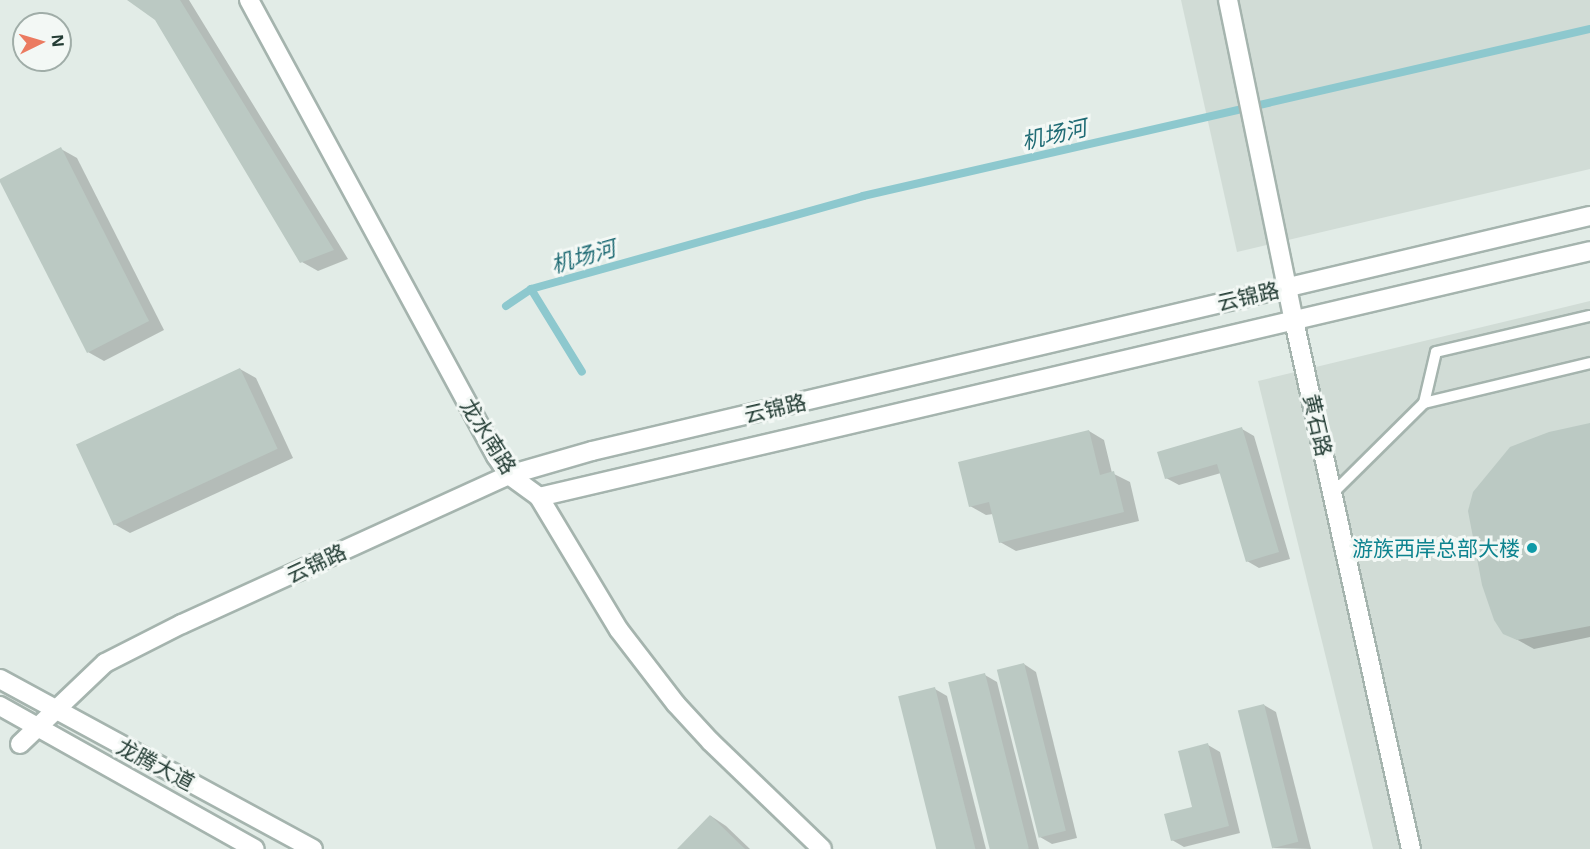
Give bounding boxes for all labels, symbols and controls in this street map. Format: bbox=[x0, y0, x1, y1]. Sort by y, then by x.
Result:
north arrow bbox=[12, 12, 72, 72]
text: N bbox=[46, 33, 69, 48]
water label: 机场河 bbox=[1019, 114, 1089, 154]
water label: 机场河 bbox=[548, 234, 618, 278]
street label: 云锦路 bbox=[1214, 277, 1282, 315]
street label: 云锦路 bbox=[741, 389, 809, 427]
street label: 黄石路 bbox=[1299, 391, 1337, 459]
street label: 龙水南路 bbox=[456, 394, 522, 478]
place label: 游族西岸总部大楼 bbox=[1352, 535, 1520, 561]
street label: 云锦路 bbox=[282, 538, 350, 588]
marker: 游族西岸总部大楼 bbox=[1525, 541, 1539, 555]
street label: 龙腾大道 bbox=[113, 733, 199, 795]

